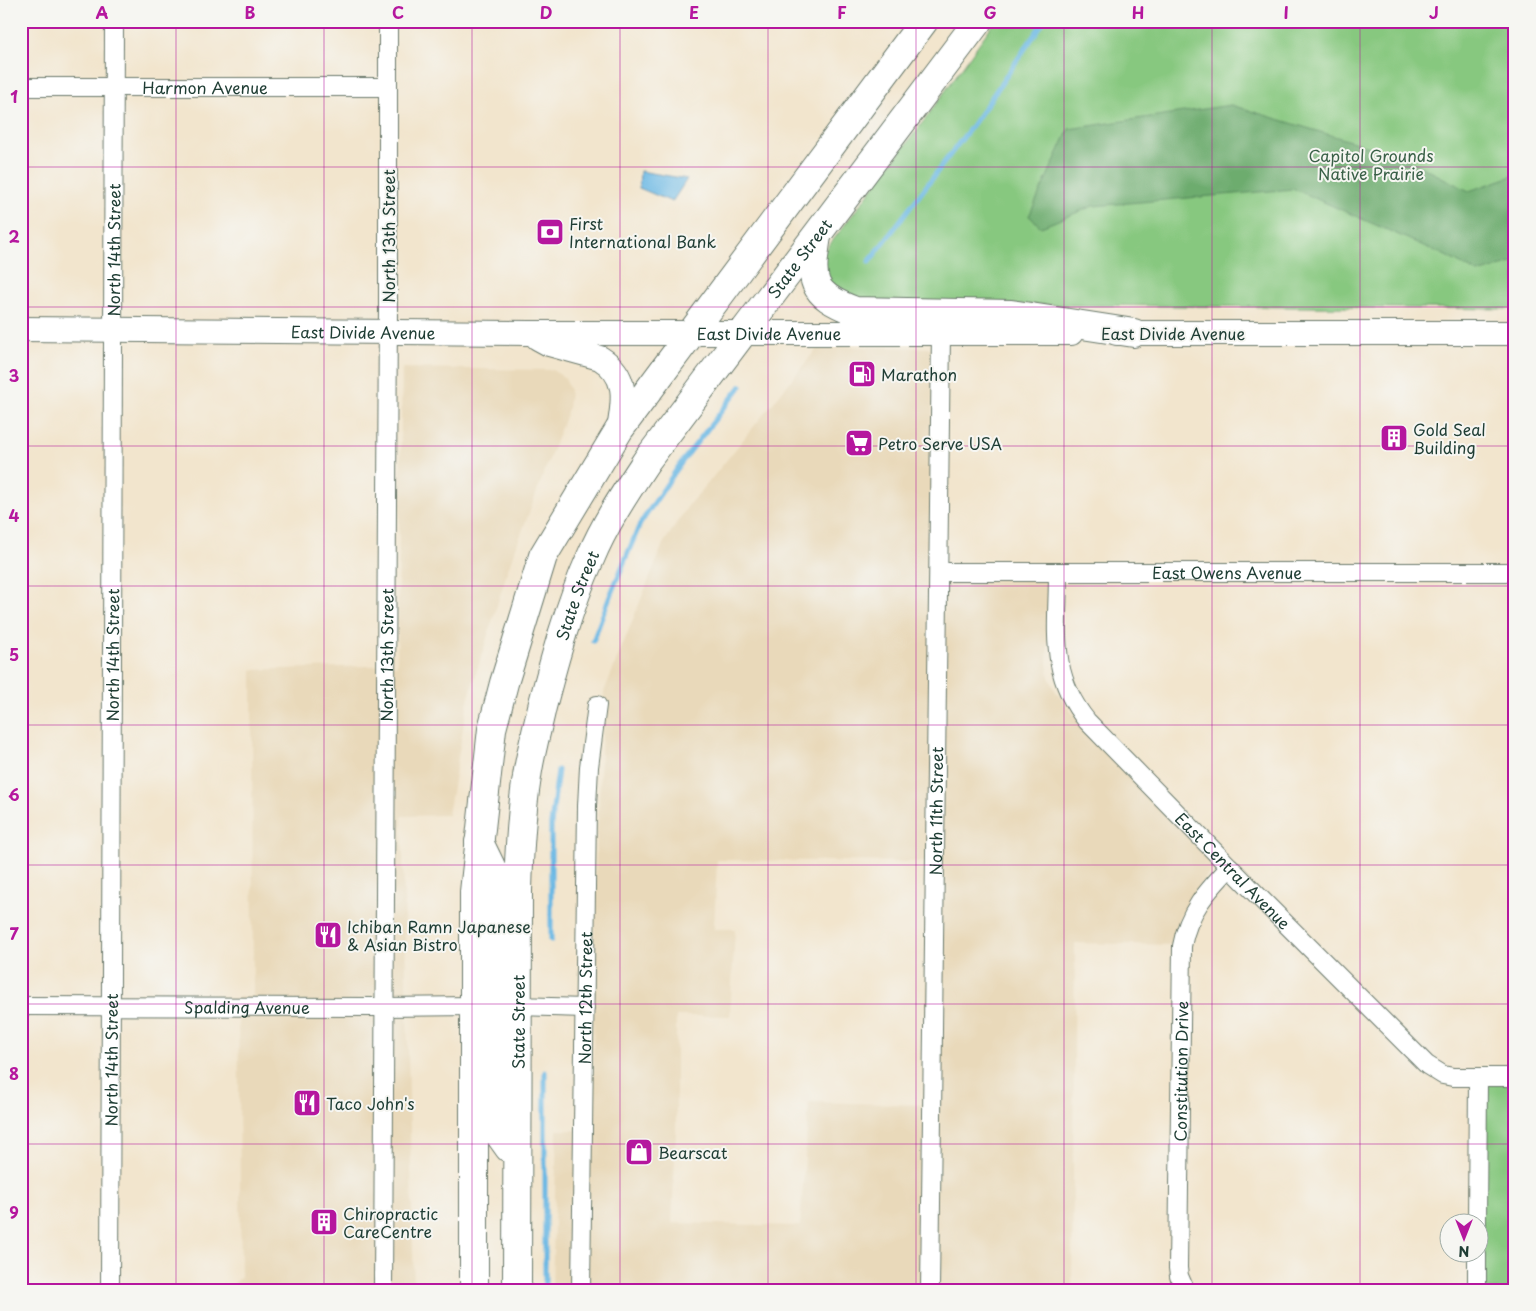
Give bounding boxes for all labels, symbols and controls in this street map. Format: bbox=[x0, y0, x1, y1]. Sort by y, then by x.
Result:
text: A bbox=[96, 0, 109, 24]
text: B bbox=[245, 0, 256, 24]
text: C bbox=[392, 0, 404, 24]
text: D bbox=[540, 0, 552, 24]
text: E bbox=[689, 0, 699, 24]
text: F bbox=[837, 0, 847, 24]
text: G bbox=[983, 0, 997, 24]
text: H bbox=[1132, 0, 1144, 24]
text: I bbox=[1283, 0, 1289, 24]
text: J bbox=[1429, 0, 1439, 24]
street label: Harmon Avenue bbox=[142, 75, 268, 99]
text: 1 bbox=[10, 84, 18, 108]
park label: Capitol Grounds Native Prairie bbox=[1309, 143, 1433, 185]
street label: North 13th Street bbox=[376, 169, 400, 303]
street label: North 14th Street bbox=[101, 183, 125, 317]
place label: First International Bank bbox=[569, 211, 716, 253]
street label: State Street bbox=[761, 213, 837, 303]
bank icon: First International Bank bbox=[535, 217, 565, 247]
text: 2 bbox=[8, 224, 20, 248]
street label: East Divide Avenue bbox=[291, 319, 436, 344]
street label: East Divide Avenue bbox=[697, 321, 841, 345]
street label: East Divide Avenue bbox=[1101, 321, 1245, 345]
fuel station icon: Marathon bbox=[847, 359, 877, 389]
place label: Marathon bbox=[881, 362, 957, 386]
text: 3 bbox=[9, 363, 19, 387]
place label: Gold Seal Building bbox=[1413, 417, 1486, 459]
building icon: Gold Seal Building bbox=[1379, 423, 1409, 453]
supermarket icon: Petro Serve USA bbox=[844, 428, 874, 458]
place label: Petro Serve USA bbox=[878, 431, 1003, 455]
text: 4 bbox=[9, 503, 20, 527]
street label: State Street bbox=[549, 546, 605, 643]
street label: East Owens Avenue bbox=[1152, 560, 1302, 584]
street label: North 14th Street bbox=[100, 588, 124, 722]
street label: North 13th Street bbox=[374, 588, 399, 722]
text: 5 bbox=[9, 642, 19, 666]
street label: North 11th Street bbox=[923, 747, 948, 875]
text: 6 bbox=[8, 782, 20, 806]
street label: East Central Avenue bbox=[1170, 806, 1297, 935]
place label: Ichiban Ramn Japanese & Asian Bistro bbox=[347, 914, 531, 956]
restaurant icon: Ichiban Ramn Japanese & Asian Bistro bbox=[313, 920, 343, 950]
text: 7 bbox=[9, 921, 19, 945]
street label: North 12th Street bbox=[572, 931, 597, 1065]
street label: State Street bbox=[506, 974, 530, 1069]
street label: North 14th Street bbox=[99, 993, 123, 1127]
street label: Spalding Avenue bbox=[184, 994, 310, 1019]
street label: Constitution Drive bbox=[1168, 1001, 1193, 1142]
text: 8 bbox=[9, 1061, 19, 1085]
restaurant icon: Taco John's bbox=[292, 1088, 322, 1118]
place label: Taco John's bbox=[326, 1091, 415, 1115]
shop icon: Bearscat bbox=[624, 1137, 654, 1167]
place label: Bearscat bbox=[658, 1140, 728, 1164]
text: 9 bbox=[9, 1200, 19, 1224]
place label: Chiropractic CareCentre bbox=[343, 1201, 438, 1243]
building icon: Chiropractic CareCentre bbox=[309, 1207, 339, 1237]
north arrow bbox=[1438, 1214, 1488, 1264]
text: N bbox=[1458, 1241, 1470, 1262]

